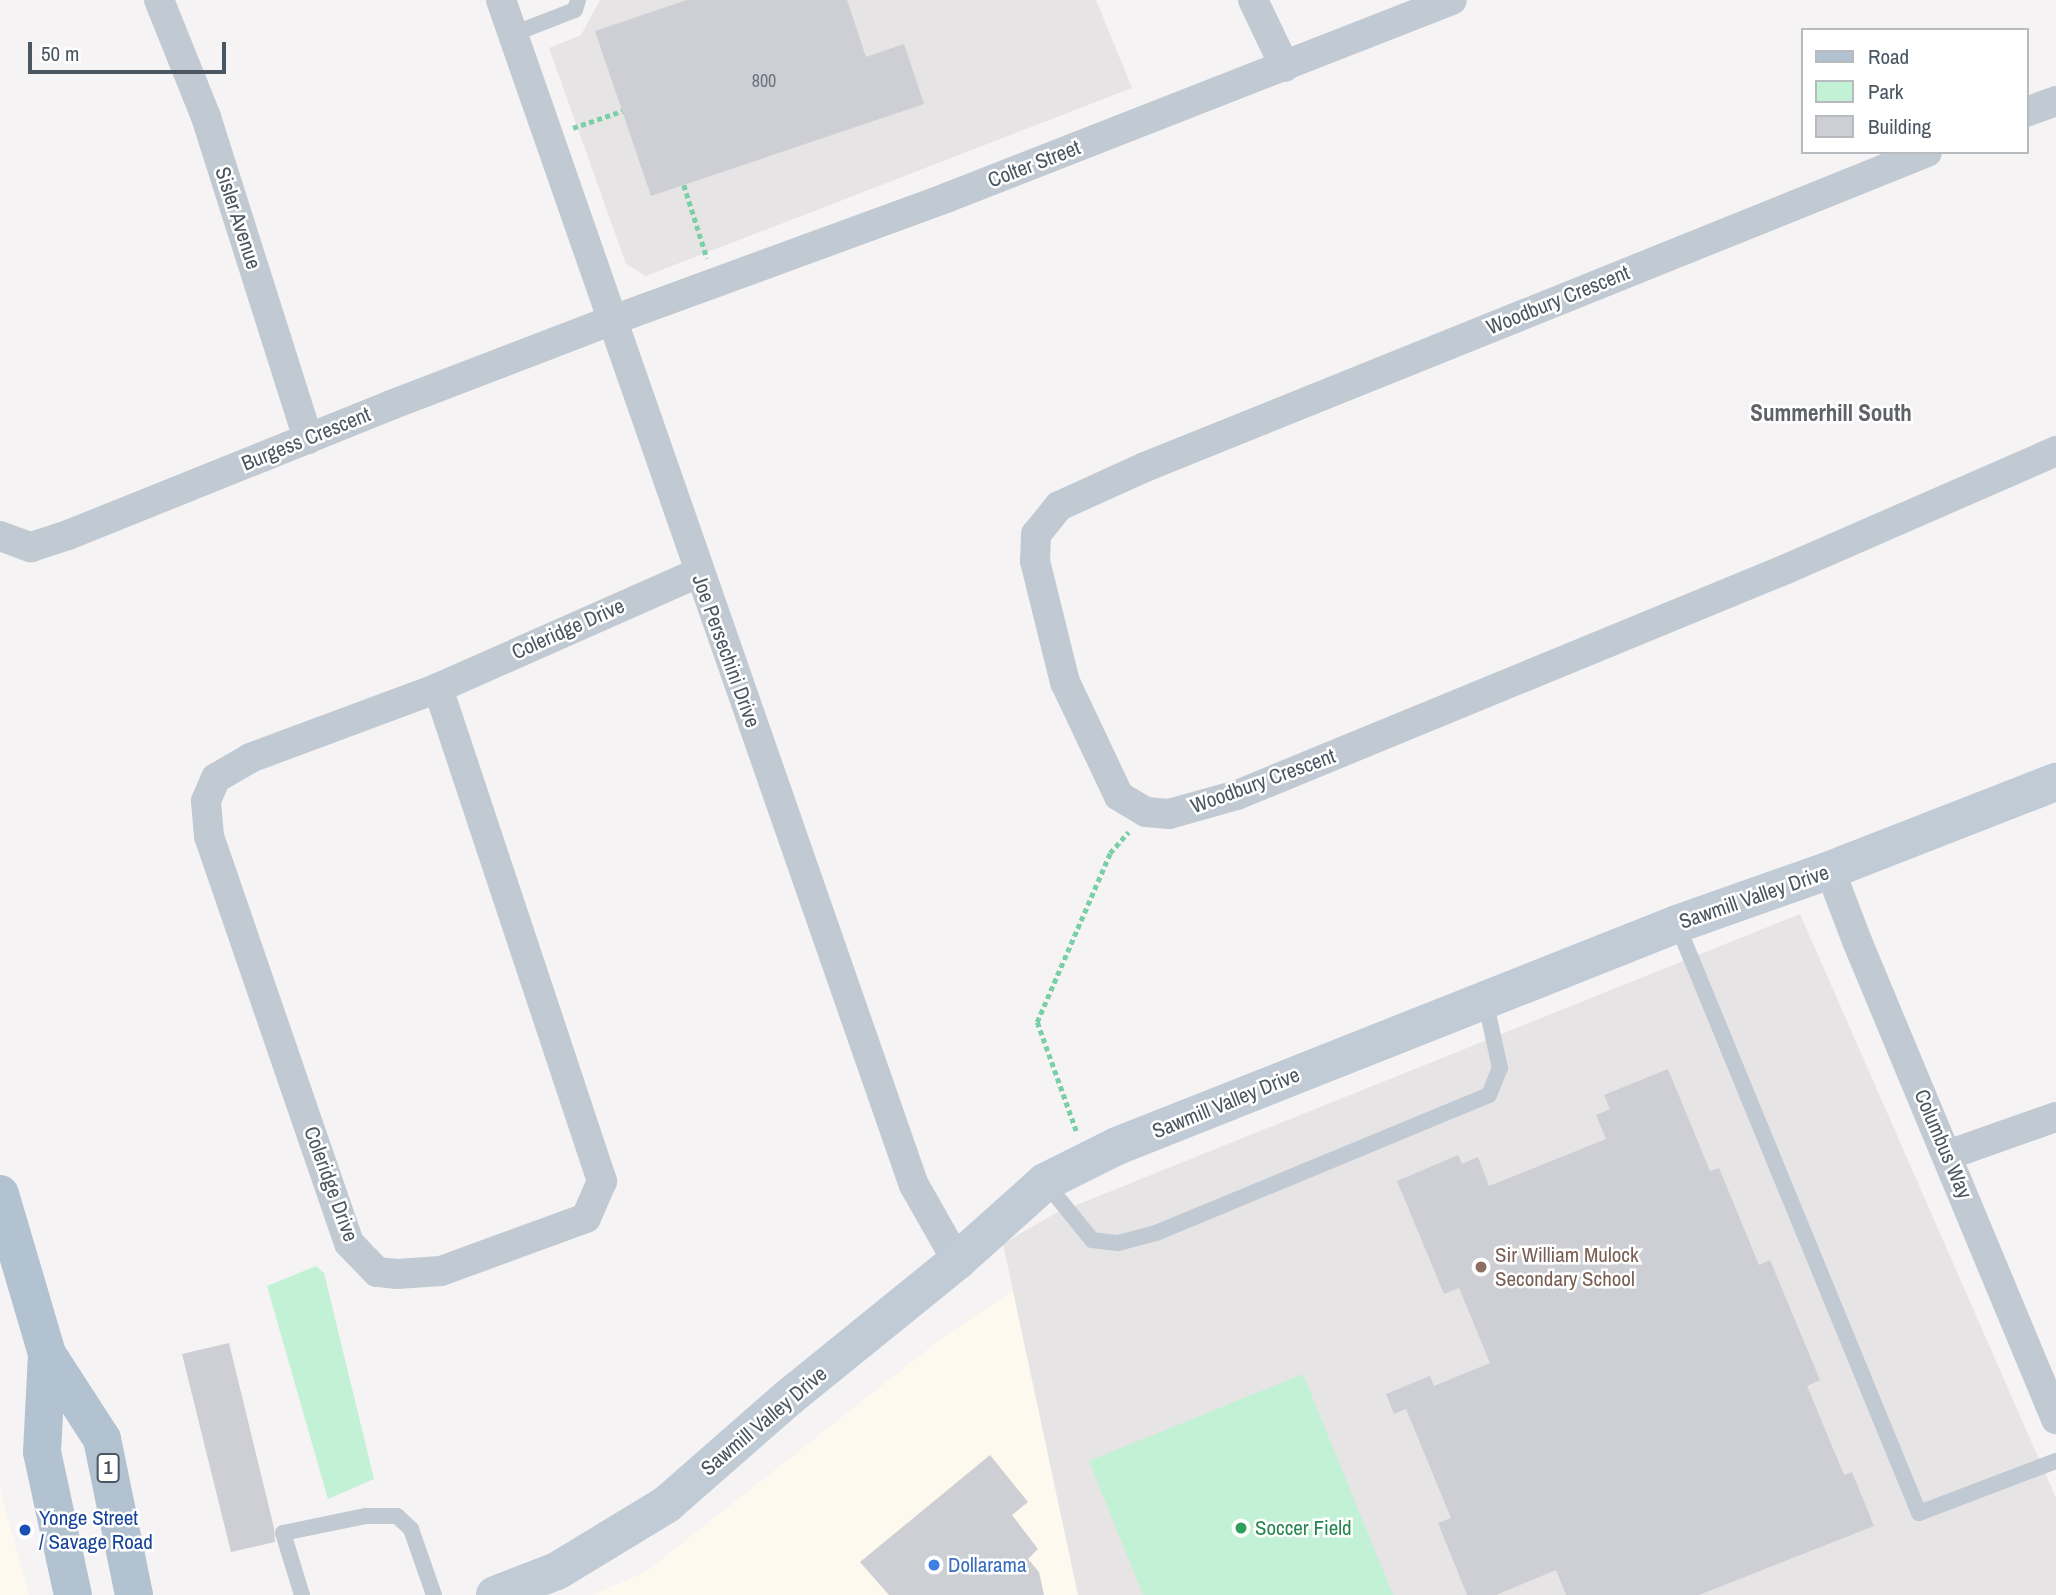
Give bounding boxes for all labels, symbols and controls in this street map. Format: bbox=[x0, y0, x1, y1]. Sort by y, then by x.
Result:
scale bar bbox=[32, 28, 229, 72]
legend bbox=[1800, 28, 2028, 154]
text: 50 m bbox=[41, 39, 79, 68]
text: Road bbox=[1868, 42, 1909, 71]
house number: 800 bbox=[752, 70, 776, 92]
text: Park bbox=[1868, 77, 1903, 106]
text: Building bbox=[1868, 112, 1931, 141]
street label: Colter Street bbox=[984, 135, 1084, 193]
street label: Sisler Avenue bbox=[209, 163, 267, 273]
street label: Woodbury Crescent bbox=[1483, 260, 1633, 340]
district label: Summerhill South bbox=[1750, 399, 1912, 427]
street label: Burgess Crescent bbox=[238, 402, 374, 476]
street label: Joe Persechini Drive bbox=[687, 571, 765, 731]
street label: Coleridge Drive bbox=[508, 593, 628, 665]
street label: Woodbury Crescent bbox=[1187, 743, 1339, 819]
street label: Sawmill Valley Drive bbox=[1676, 860, 1832, 934]
street label: Sawmill Valley Drive bbox=[1149, 1062, 1303, 1144]
street label: Columbus Way bbox=[1909, 1086, 1977, 1202]
street label: Coleridge Drive bbox=[299, 1123, 363, 1245]
place label: Sir William Mulock Secondary School bbox=[1495, 1242, 1639, 1292]
marker: Sir William Mulock Secondary School bbox=[1473, 1259, 1489, 1275]
street label: Sawmill Valley Drive bbox=[696, 1361, 832, 1481]
road number: 1 bbox=[96, 1452, 120, 1484]
place label: Yonge Street / Savage Road bbox=[39, 1505, 153, 1555]
place label: Soccer Field bbox=[1255, 1515, 1352, 1541]
marker: Soccer Field bbox=[1233, 1520, 1249, 1536]
marker: Yonge Street / Savage Road bbox=[17, 1522, 33, 1538]
place label: Dollarama bbox=[948, 1552, 1026, 1578]
marker: Dollarama bbox=[926, 1557, 942, 1573]

